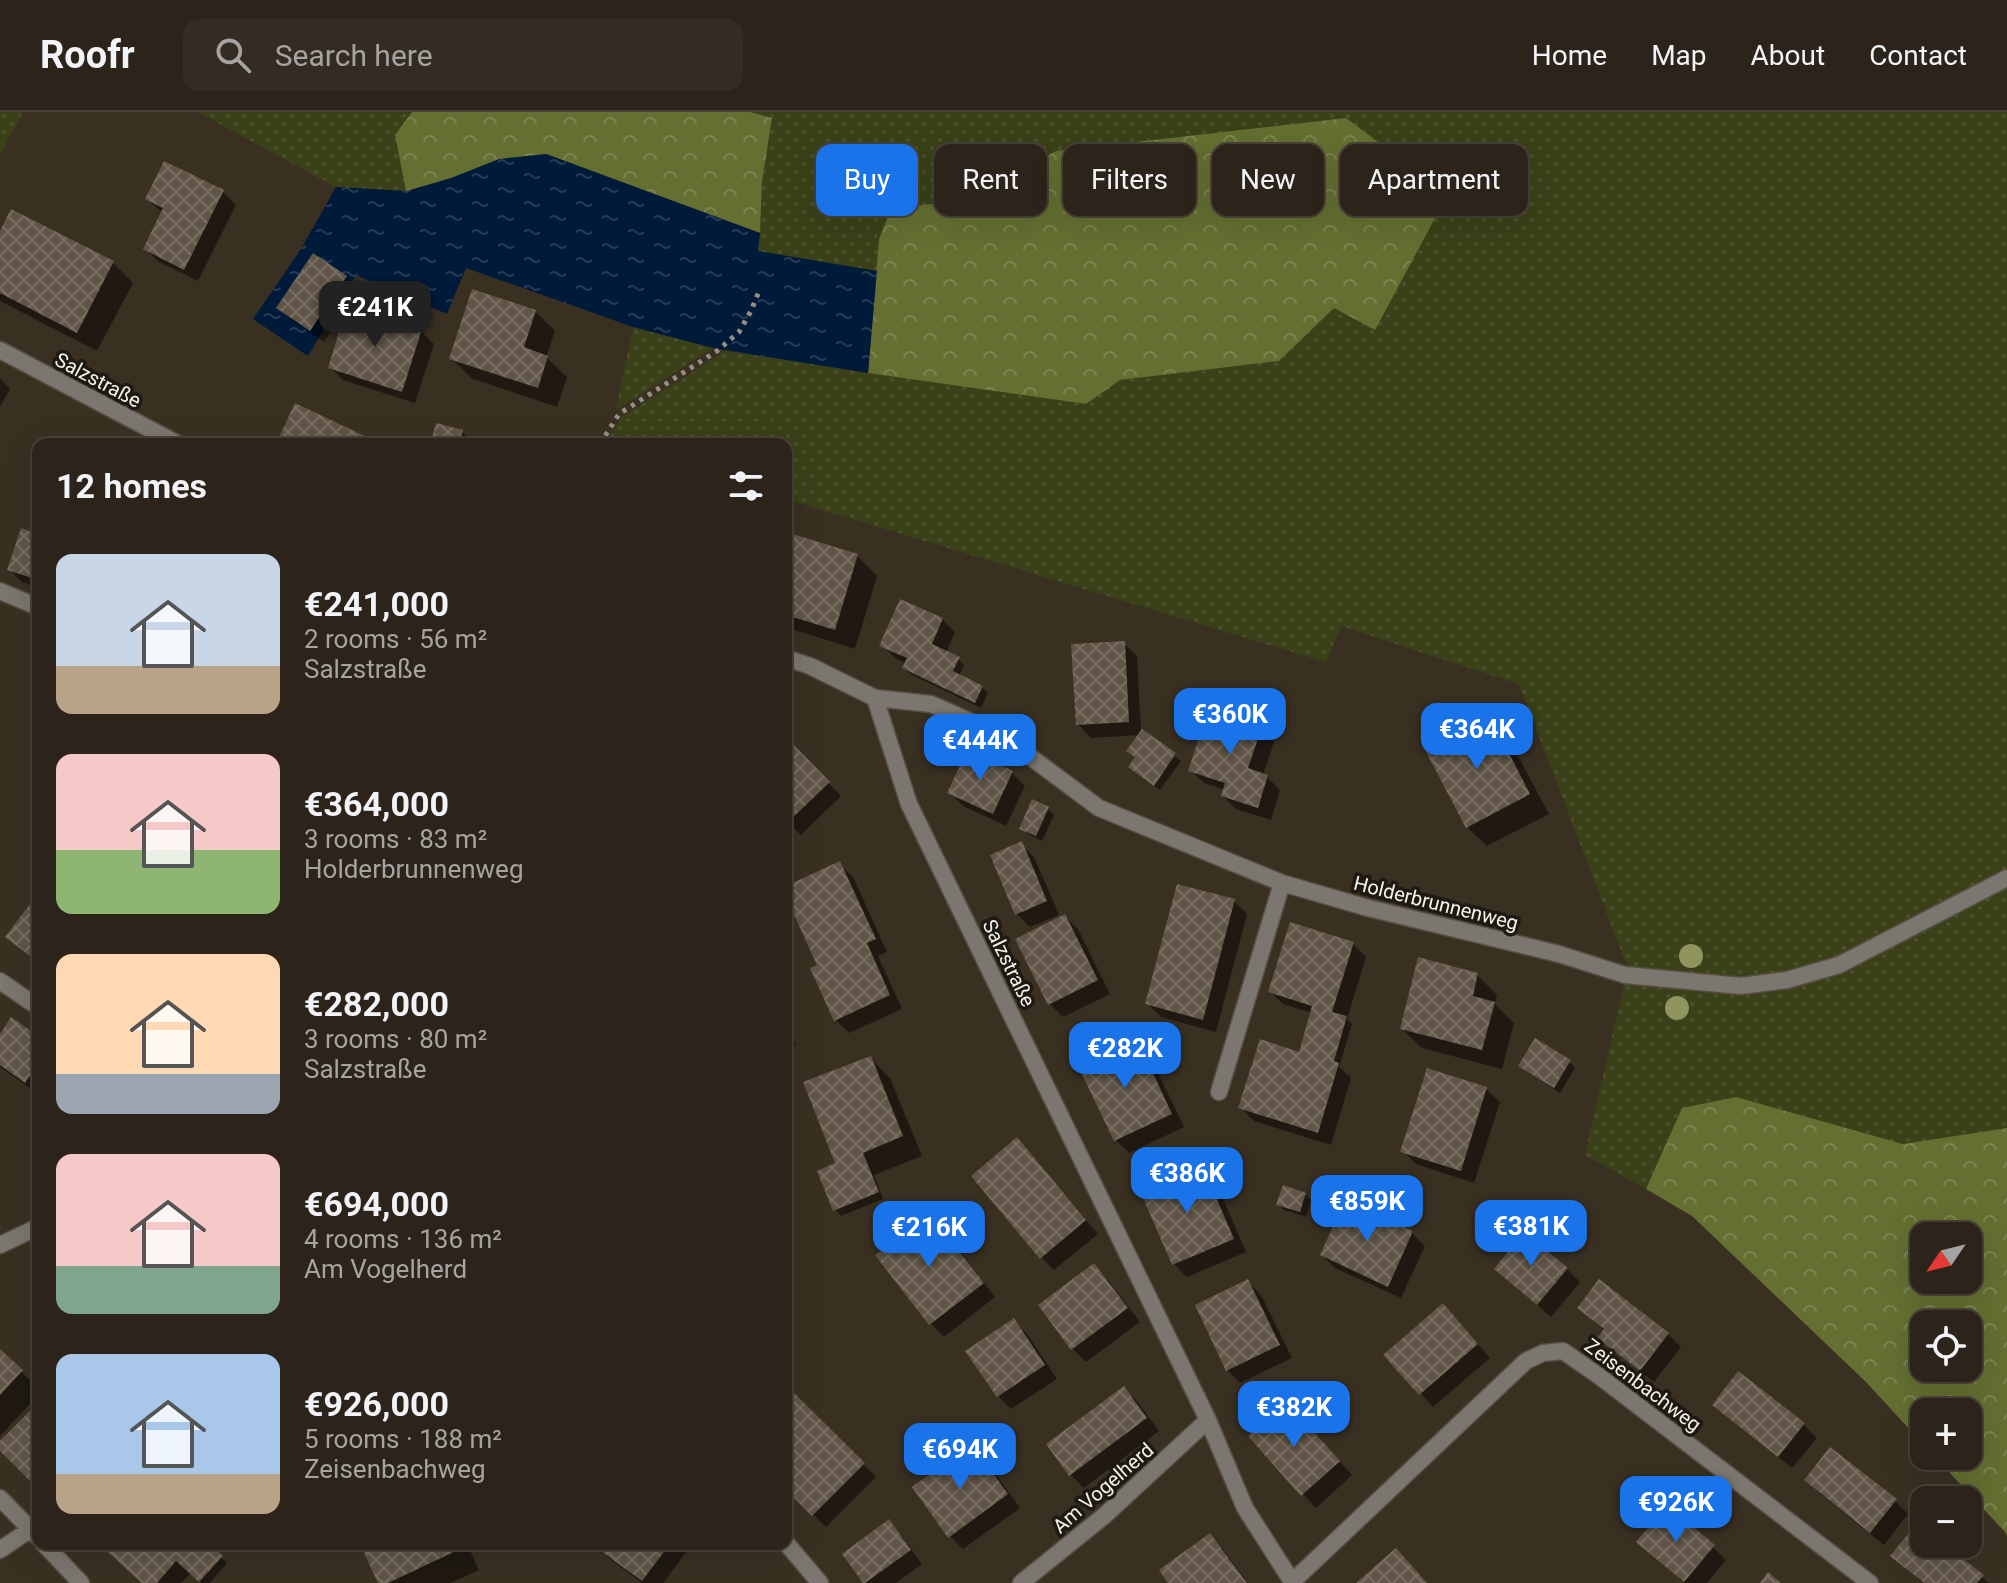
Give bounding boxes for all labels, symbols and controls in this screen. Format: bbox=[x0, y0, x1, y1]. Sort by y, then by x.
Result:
search box bbox=[183, 19, 743, 91]
text: Roofr bbox=[40, 33, 135, 77]
icon: search bbox=[211, 33, 255, 77]
text: Search here bbox=[275, 38, 433, 73]
text: Home bbox=[1532, 39, 1607, 72]
text: Map bbox=[1651, 39, 1707, 72]
text: About bbox=[1751, 39, 1825, 72]
text: Contact bbox=[1869, 39, 1967, 72]
chip: Buy bbox=[816, 144, 918, 216]
chip: Rent bbox=[934, 144, 1047, 216]
chip: Filters bbox=[1063, 144, 1196, 216]
chip: New bbox=[1212, 144, 1324, 216]
chip: Apartment bbox=[1340, 144, 1528, 216]
pin: €241K bbox=[319, 281, 431, 349]
text: €241K bbox=[337, 292, 413, 322]
street label: Salzstraße bbox=[51, 347, 145, 413]
icon: filters bbox=[724, 464, 768, 508]
text: 12 homes bbox=[56, 466, 207, 506]
text: €241,000 bbox=[304, 584, 449, 624]
icon: home bbox=[120, 586, 216, 682]
text: 2 rooms · 56 m² bbox=[304, 624, 487, 654]
text: Salzstraße bbox=[304, 654, 426, 684]
pin: €360K bbox=[1174, 688, 1286, 756]
text: €360K bbox=[1192, 699, 1268, 729]
pin: €364K bbox=[1421, 703, 1533, 771]
pin: €444K bbox=[924, 714, 1036, 782]
text: €364K bbox=[1439, 714, 1515, 744]
text: €444K bbox=[942, 725, 1018, 755]
text: €364,000 bbox=[304, 784, 449, 824]
icon: home bbox=[120, 786, 216, 882]
text: 3 rooms · 83 m² bbox=[304, 824, 487, 854]
text: Holderbrunnenweg bbox=[304, 854, 524, 884]
street label: Holderbrunnenweg bbox=[1351, 871, 1521, 935]
street label: Salzstraße bbox=[978, 915, 1040, 1011]
text: €282,000 bbox=[304, 984, 449, 1024]
icon: home bbox=[120, 986, 216, 1082]
pin: €282K bbox=[1069, 1022, 1181, 1090]
text: 3 rooms · 80 m² bbox=[304, 1024, 487, 1054]
text: €282K bbox=[1087, 1033, 1163, 1063]
text: Salzstraße bbox=[304, 1054, 426, 1084]
pin: €386K bbox=[1131, 1147, 1243, 1215]
text: €386K bbox=[1149, 1158, 1225, 1188]
pin: €859K bbox=[1311, 1175, 1423, 1243]
text: €694,000 bbox=[304, 1184, 449, 1224]
icon: home bbox=[120, 1186, 216, 1282]
text: €859K bbox=[1329, 1186, 1405, 1216]
pin: €381K bbox=[1475, 1200, 1587, 1268]
pin: €216K bbox=[873, 1201, 985, 1269]
text: €381K bbox=[1493, 1211, 1569, 1241]
text: €216K bbox=[891, 1212, 967, 1242]
north arrow bbox=[1910, 1222, 1982, 1294]
map controls bbox=[1910, 1222, 1982, 1558]
text: 4 rooms · 136 m² bbox=[304, 1224, 502, 1254]
text: Am Vogelherd bbox=[304, 1254, 467, 1284]
button: locate bbox=[1910, 1310, 1982, 1382]
street label: Zeisenbachweg bbox=[1580, 1333, 1706, 1437]
pin: €382K bbox=[1238, 1381, 1350, 1449]
text: €926,000 bbox=[304, 1384, 449, 1424]
icon: home bbox=[120, 1386, 216, 1482]
text: €382K bbox=[1256, 1392, 1332, 1422]
button: + bbox=[1910, 1398, 1982, 1470]
pin: €694K bbox=[904, 1423, 1016, 1491]
text: 5 rooms · 188 m² bbox=[304, 1424, 502, 1454]
text: €694K bbox=[922, 1434, 998, 1464]
street label: Am Vogelherd bbox=[1048, 1438, 1158, 1538]
text: Zeisenbachweg bbox=[304, 1454, 486, 1484]
pin: €926K bbox=[1620, 1476, 1732, 1544]
button: − bbox=[1910, 1486, 1982, 1558]
text: €926K bbox=[1638, 1487, 1714, 1517]

